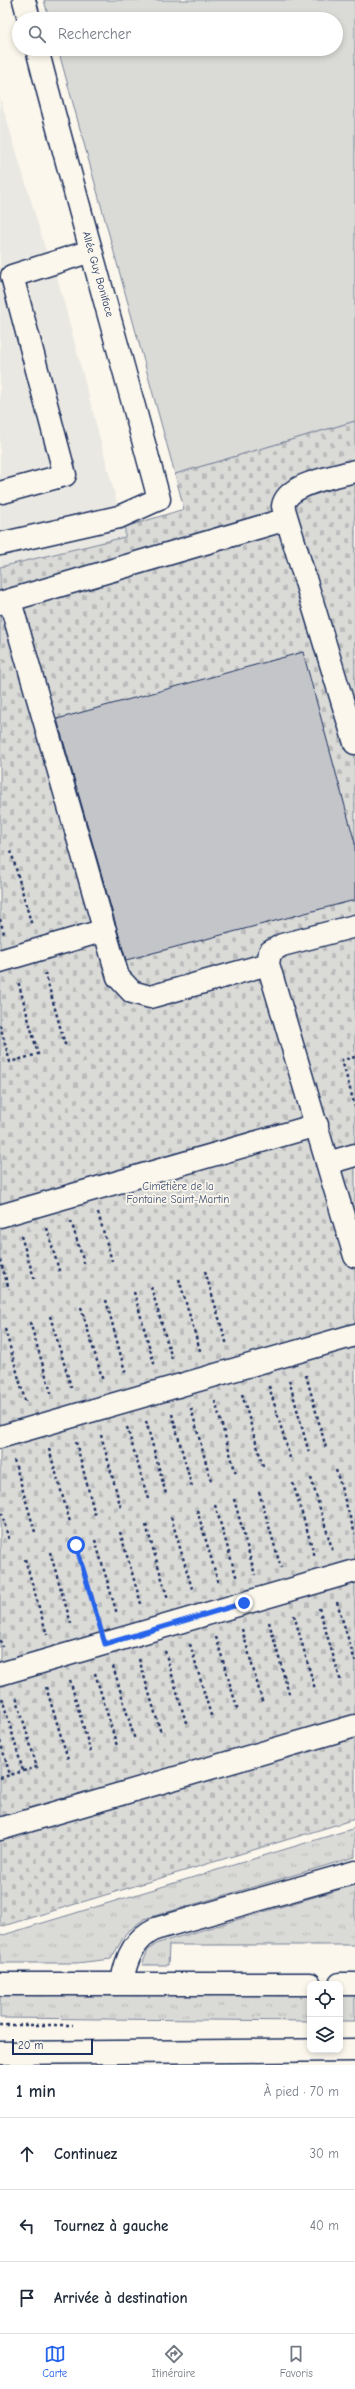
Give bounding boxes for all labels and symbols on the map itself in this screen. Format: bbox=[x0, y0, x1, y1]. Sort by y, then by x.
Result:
street label: Allée Guy Boniface bbox=[80, 230, 117, 319]
park label: Cimetière de la Fontaine Saint-Martin bbox=[127, 1180, 229, 1206]
route start bbox=[67, 1536, 85, 1554]
route end bbox=[235, 1594, 253, 1612]
scale bar bbox=[12, 2037, 93, 2056]

